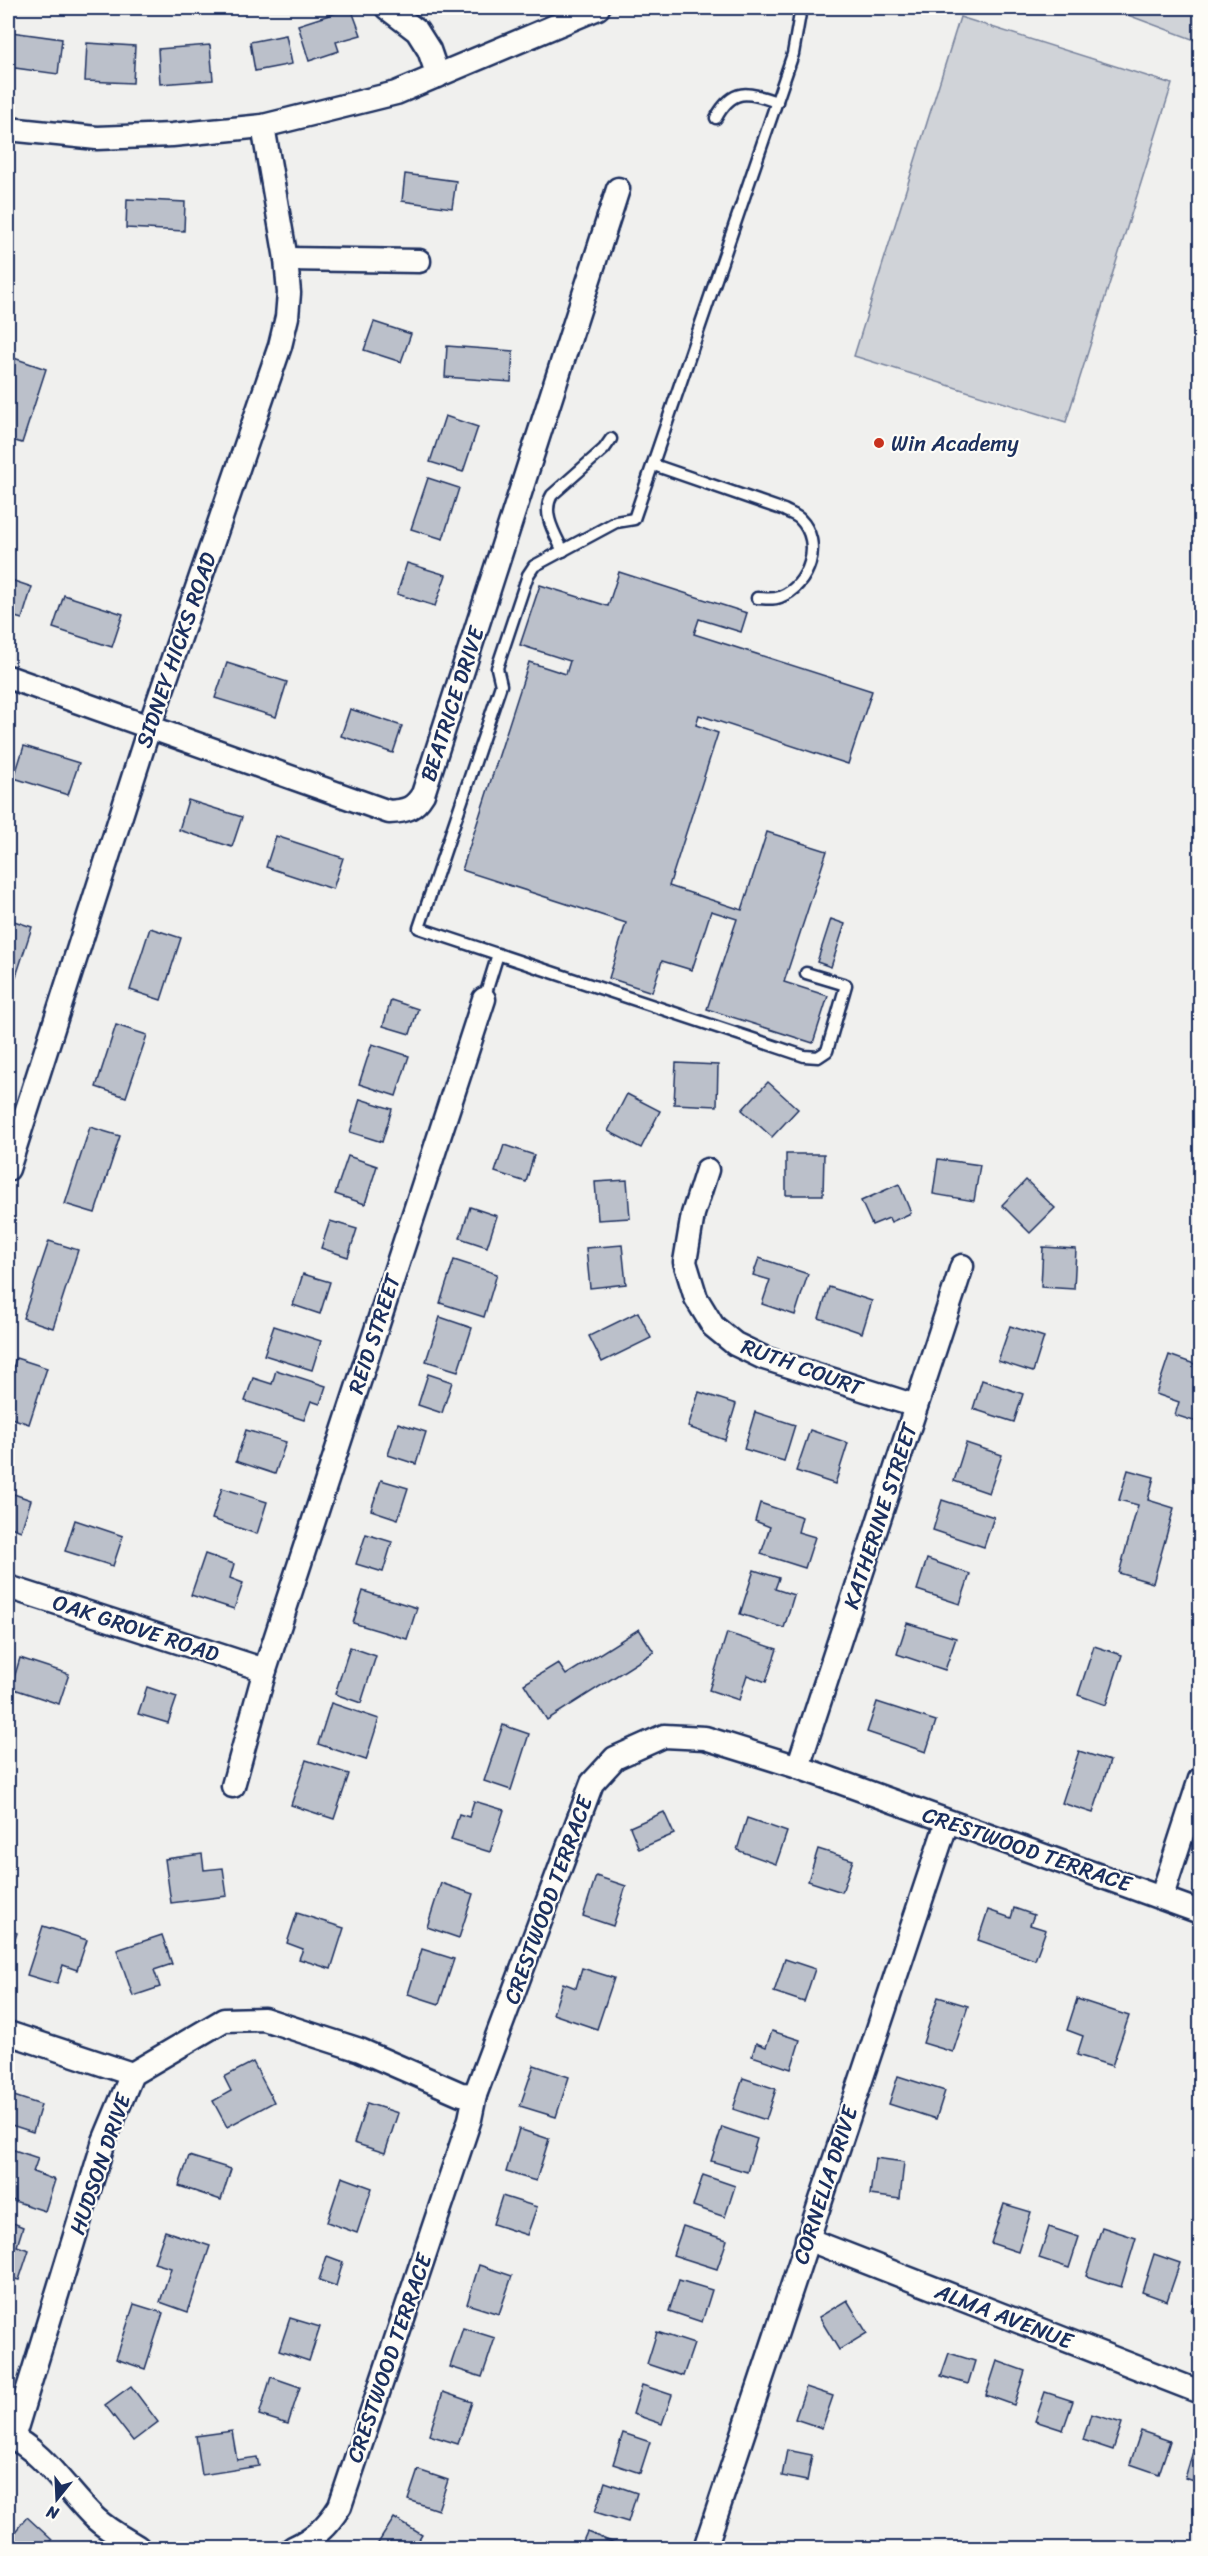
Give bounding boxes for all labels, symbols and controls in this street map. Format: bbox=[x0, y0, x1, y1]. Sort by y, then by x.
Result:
place label: Win Academy bbox=[891, 424, 1019, 463]
marker: Win Academy bbox=[872, 436, 886, 450]
street label: SIDNEY HICKS ROAD bbox=[124, 546, 228, 753]
street label: BEATRICE DRIVE bbox=[409, 620, 496, 787]
street label: REID STREET bbox=[336, 1268, 412, 1399]
street label: RUTH COURT bbox=[736, 1327, 869, 1407]
street label: KATHERINE STREET bbox=[832, 1417, 929, 1614]
street label: OAK GROVE ROAD bbox=[48, 1583, 224, 1673]
street label: CRESTWOOD TERRACE bbox=[492, 1789, 604, 2010]
street label: CRESTWOOD TERRACE bbox=[917, 1795, 1139, 1904]
street label: HUDSON DRIVE bbox=[58, 2086, 143, 2240]
street label: CORNELIA DRIVE bbox=[781, 2099, 870, 2269]
street label: CRESTWOOD TERRACE bbox=[335, 2246, 444, 2468]
street label: ALMA AVENUE bbox=[928, 2271, 1080, 2361]
north arrow bbox=[27, 2469, 87, 2529]
text: N bbox=[42, 2497, 63, 2529]

